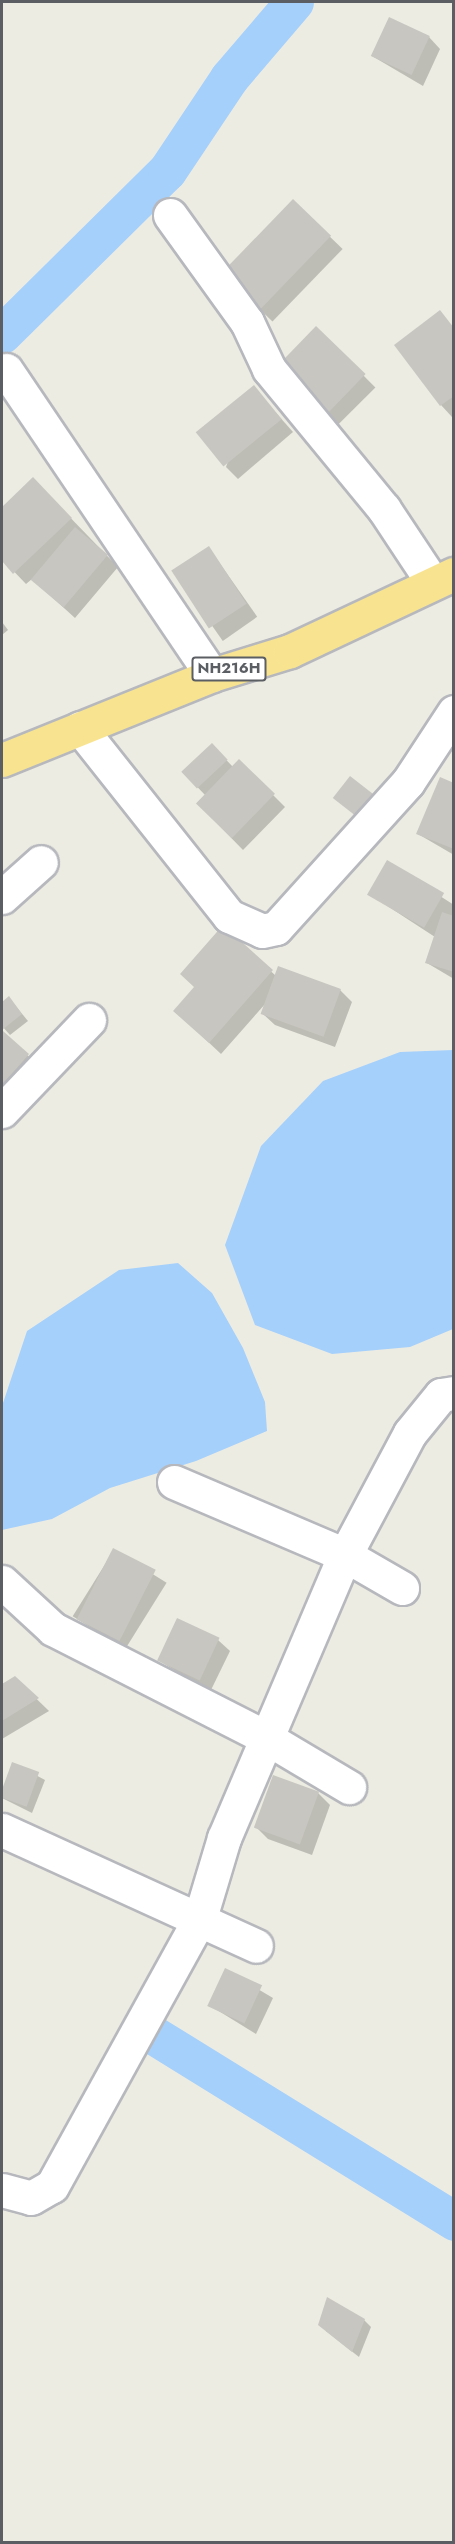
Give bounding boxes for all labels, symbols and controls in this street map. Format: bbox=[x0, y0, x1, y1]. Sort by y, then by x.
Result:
road number: NH216H bbox=[192, 657, 266, 681]

